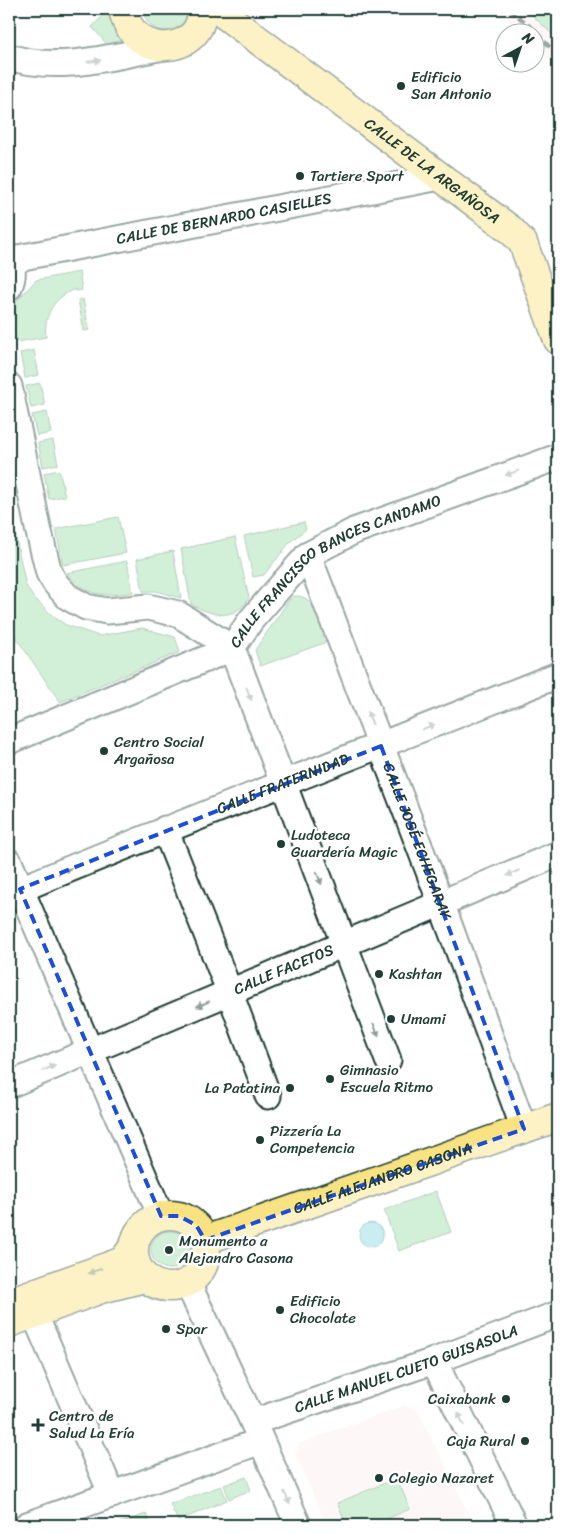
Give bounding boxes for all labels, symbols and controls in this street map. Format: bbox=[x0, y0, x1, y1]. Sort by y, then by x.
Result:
north arrow bbox=[494, 22, 544, 72]
text: N bbox=[516, 25, 540, 51]
one-way arrow bbox=[86, 57, 102, 65]
place label: Edificio San Antonio bbox=[411, 64, 492, 107]
marker: Edificio San Antonio bbox=[395, 80, 407, 92]
street label: CALLE DE LA ARGAÑOSA bbox=[359, 111, 506, 230]
place label: Tartiere Sport bbox=[310, 163, 404, 189]
marker: Tartiere Sport bbox=[294, 170, 306, 182]
street label: CALLE DE BERNARDO CASIELLES bbox=[114, 185, 334, 252]
one-way arrow bbox=[505, 470, 520, 477]
street label: CALLE FRANCISCO BANCES CANDAMO bbox=[223, 487, 445, 653]
one-way arrow bbox=[246, 686, 253, 701]
one-way arrow bbox=[366, 710, 374, 725]
one-way arrow bbox=[421, 723, 435, 731]
place label: Centro Social Argañosa bbox=[113, 729, 204, 772]
marker: Centro Social Argañosa bbox=[98, 745, 110, 757]
street label: CALLE FRATERNIDAD bbox=[213, 746, 353, 821]
street label: CALLE JOSÉ ECHEGARAY bbox=[375, 759, 459, 925]
place label: Ludoteca Guardería Magic bbox=[291, 822, 398, 865]
marker: Ludoteca Guardería Magic bbox=[275, 838, 287, 850]
one-way arrow bbox=[58, 866, 72, 874]
one-way arrow bbox=[506, 869, 520, 877]
one-way arrow bbox=[316, 871, 323, 886]
street label: CALLE FACETOS bbox=[230, 937, 338, 1002]
place label: Kashtan bbox=[389, 961, 442, 987]
marker: Kashtan bbox=[373, 968, 385, 980]
one-way arrow bbox=[196, 1001, 210, 1009]
place label: Umami bbox=[401, 1006, 447, 1032]
marker: Umami bbox=[385, 1013, 397, 1025]
one-way arrow bbox=[373, 1023, 380, 1038]
place label: Gimnasio Escuela Ritmo bbox=[340, 1057, 433, 1100]
one-way arrow bbox=[42, 1064, 57, 1072]
marker: Gimnasio Escuela Ritmo bbox=[324, 1073, 336, 1085]
place label: La Patatina bbox=[205, 1075, 280, 1101]
one-way arrow bbox=[503, 1075, 511, 1090]
marker: La Patatina bbox=[284, 1082, 296, 1094]
place label: Pizzería La Competencia bbox=[270, 1118, 355, 1161]
marker: Pizzería La Competencia bbox=[254, 1134, 266, 1146]
street label: CALLE ALEJANDRO CASONA bbox=[290, 1135, 475, 1221]
place label: Monumento a Alejandro Casona bbox=[178, 1228, 294, 1271]
marker: Monumento a Alejandro Casona bbox=[163, 1244, 175, 1256]
one-way arrow bbox=[87, 1267, 102, 1275]
place label: Edificio Chocolate bbox=[290, 1288, 356, 1331]
marker: Edificio Chocolate bbox=[274, 1304, 286, 1316]
place label: Spar bbox=[176, 1316, 208, 1342]
street label: CALLE MANUEL CUETO GUISASOLA bbox=[291, 1317, 522, 1420]
marker: Spar bbox=[160, 1323, 172, 1335]
place label: Caixabank bbox=[428, 1386, 497, 1412]
marker: Caixabank bbox=[500, 1393, 512, 1405]
place label: Centro de Salud La Ería bbox=[49, 1403, 135, 1446]
one-way arrow bbox=[457, 1412, 465, 1426]
marker: Centro de Salud La Ería bbox=[31, 1418, 45, 1432]
place label: Caja Rural bbox=[447, 1428, 516, 1454]
marker: Caja Rural bbox=[519, 1435, 531, 1447]
place label: Colegio Nazaret bbox=[389, 1465, 495, 1491]
marker: Colegio Nazaret bbox=[373, 1472, 385, 1484]
one-way arrow bbox=[283, 1491, 291, 1505]

